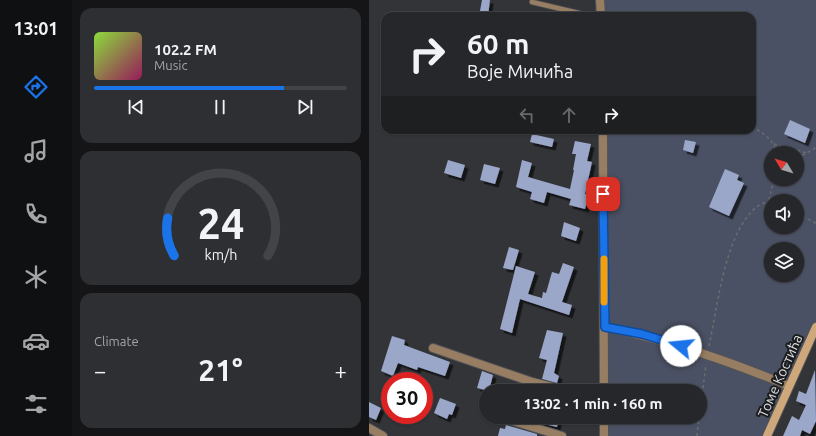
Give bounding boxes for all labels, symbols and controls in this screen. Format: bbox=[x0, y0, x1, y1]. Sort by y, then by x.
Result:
text: 13:01 bbox=[13, 18, 59, 38]
icon: right bbox=[401, 28, 453, 80]
text: 60 m bbox=[467, 28, 529, 59]
text: 102.2 FM bbox=[154, 41, 217, 58]
text: Music bbox=[154, 58, 188, 72]
text: Воје Мичића bbox=[467, 61, 573, 81]
icon: directions bbox=[22, 73, 50, 101]
icon: previous bbox=[125, 96, 147, 118]
icon: pause bbox=[209, 96, 231, 118]
icon: next bbox=[294, 96, 316, 118]
icon: left bbox=[516, 104, 538, 126]
icon: ahead bbox=[558, 104, 580, 126]
icon: right bbox=[600, 104, 622, 126]
icon: music bbox=[22, 137, 50, 165]
north arrow bbox=[764, 146, 804, 186]
map controls bbox=[764, 146, 804, 282]
pin bbox=[586, 177, 620, 211]
icon: arrive bbox=[592, 183, 614, 205]
button: sound bbox=[764, 194, 804, 234]
icon: phone bbox=[22, 200, 50, 228]
text: 24 bbox=[197, 200, 244, 247]
button: layers bbox=[764, 242, 804, 282]
text: km/h bbox=[204, 247, 237, 263]
icon: climate bbox=[22, 263, 50, 291]
position arrow bbox=[660, 325, 702, 367]
icon: car bbox=[22, 327, 50, 355]
street label: Томе Костића bbox=[755, 332, 805, 420]
text: Climate bbox=[94, 334, 139, 348]
text: 21° bbox=[198, 353, 243, 387]
text: − bbox=[94, 358, 106, 383]
text: + bbox=[335, 358, 347, 383]
speed limit sign: 30 bbox=[381, 372, 433, 424]
icon: filters bbox=[22, 390, 50, 418]
text: 13:02 · 1 min · 160 m bbox=[524, 395, 662, 412]

